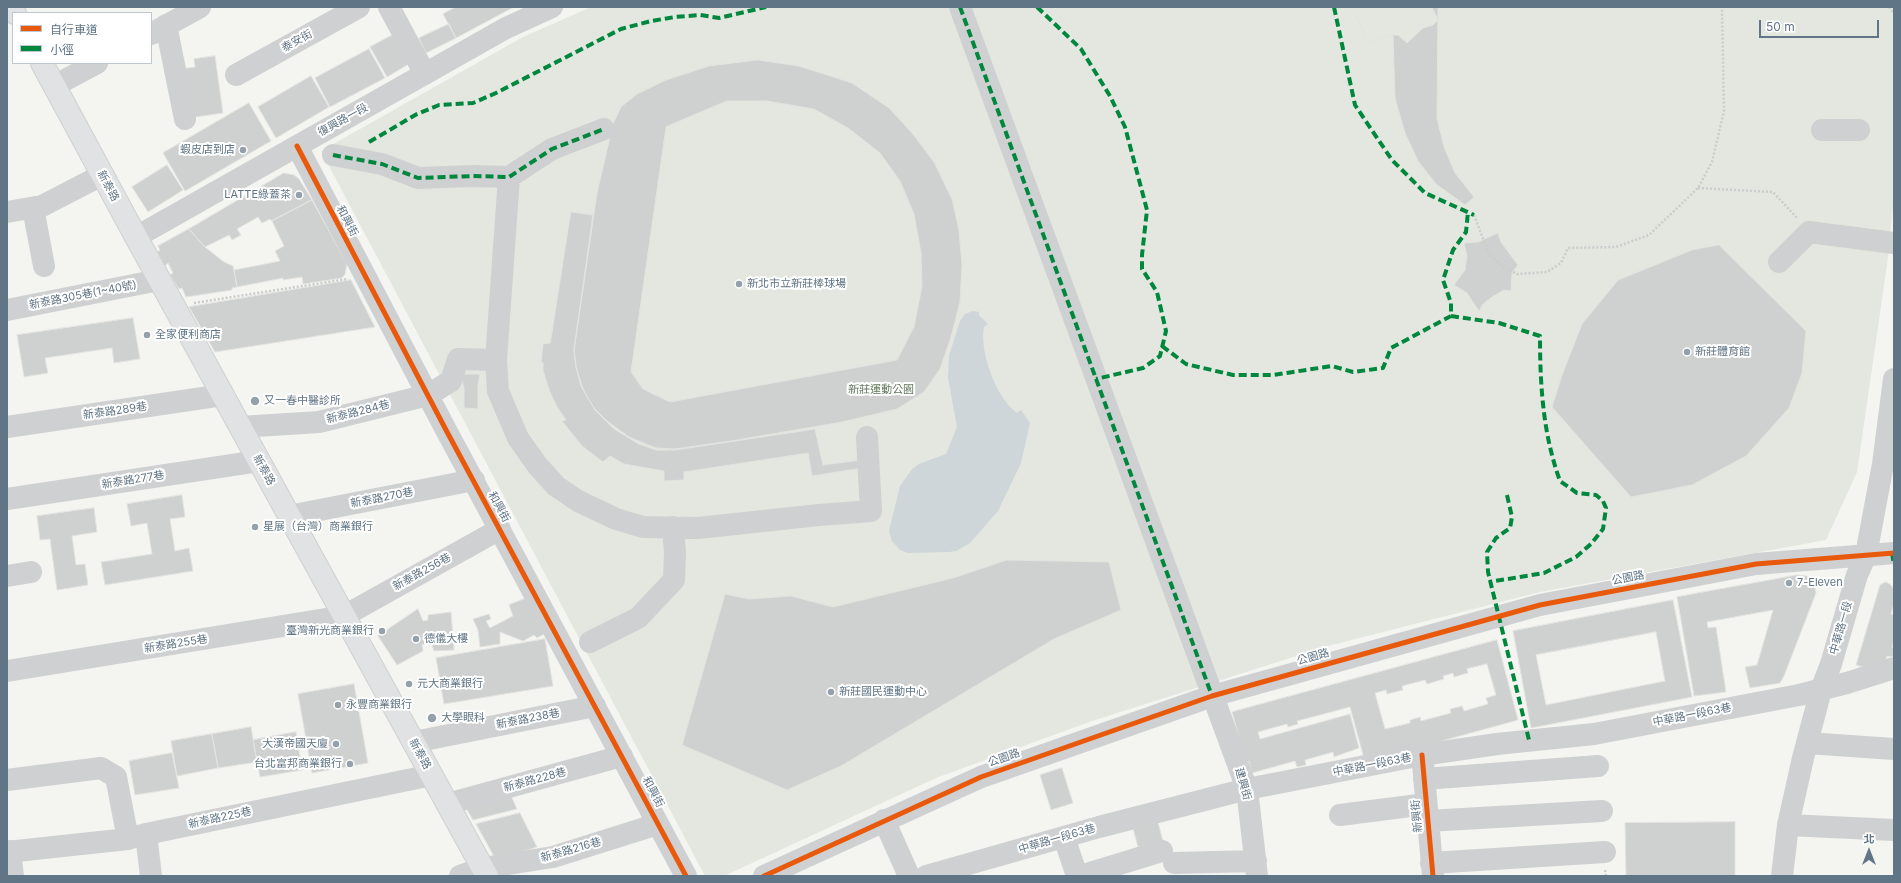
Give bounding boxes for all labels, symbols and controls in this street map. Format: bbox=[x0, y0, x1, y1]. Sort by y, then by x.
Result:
legend bbox=[12, 12, 152, 64]
scale bar bbox=[1761, 12, 1881, 38]
text: 50 m bbox=[1766, 19, 1795, 34]
text: 自行車道 bbox=[50, 22, 98, 37]
street label: 泰安街 bbox=[279, 27, 315, 55]
text: 小徑 bbox=[50, 42, 74, 57]
street label: 復興路一段 bbox=[316, 101, 370, 139]
place label: 蝦皮店到店 bbox=[180, 143, 235, 157]
marker: 蝦皮店到店 bbox=[238, 145, 248, 155]
street label: 新泰路 bbox=[94, 168, 122, 204]
place label: LATTE綠蓋茶 bbox=[224, 188, 291, 202]
marker: LATTE綠蓋茶 bbox=[294, 190, 304, 200]
street label: 和興街 bbox=[333, 203, 361, 239]
place label: 新北市立新莊棒球場 bbox=[747, 277, 846, 291]
street label: 新泰路305巷(1~40號) bbox=[28, 278, 138, 312]
marker: 新北市立新莊棒球場 bbox=[734, 279, 744, 289]
place label: 全家便利商店 bbox=[155, 328, 221, 342]
marker: 全家便利商店 bbox=[142, 330, 152, 340]
place label: 新莊體育館 bbox=[1695, 345, 1750, 359]
marker: 新莊體育館 bbox=[1682, 347, 1692, 357]
park label: 新莊運動公園 bbox=[848, 383, 914, 397]
place label: 又一春中醫診所 bbox=[264, 394, 341, 408]
marker: 又一春中醫診所 bbox=[249, 395, 261, 407]
street label: 新泰路284巷 bbox=[325, 398, 391, 426]
street label: 新泰路289巷 bbox=[82, 400, 148, 422]
street label: 新泰路 bbox=[250, 452, 278, 488]
street label: 新泰路277巷 bbox=[101, 469, 165, 491]
street label: 新泰路270巷 bbox=[349, 485, 415, 511]
street label: 和興街 bbox=[485, 489, 513, 525]
place label: 星展（台灣）商業銀行 bbox=[263, 520, 373, 534]
marker: 星展（台灣）商業銀行 bbox=[250, 522, 260, 532]
street label: 新泰路256巷 bbox=[391, 551, 453, 593]
street label: 公園路 bbox=[1611, 568, 1645, 588]
place label: 7-Eleven bbox=[1797, 576, 1843, 590]
marker: 7-Eleven bbox=[1784, 578, 1794, 588]
street label: 中華路一段 bbox=[1827, 600, 1855, 656]
place label: 臺灣新光商業銀行 bbox=[286, 624, 374, 638]
marker: 臺灣新光商業銀行 bbox=[377, 626, 387, 636]
street label: 新泰路255巷 bbox=[143, 632, 209, 656]
place label: 德儀大樓 bbox=[424, 632, 468, 646]
marker: 德儀大樓 bbox=[411, 634, 421, 644]
street label: 公園路 bbox=[1295, 646, 1331, 668]
place label: 元大商業銀行 bbox=[417, 677, 483, 691]
marker: 元大商業銀行 bbox=[404, 679, 414, 689]
place label: 新莊國民運動中心 bbox=[839, 685, 927, 699]
marker: 新莊國民運動中心 bbox=[826, 687, 836, 697]
place label: 永豐商業銀行 bbox=[346, 698, 412, 712]
marker: 永豐商業銀行 bbox=[333, 700, 343, 710]
street label: 中華路一段63巷 bbox=[1652, 701, 1732, 729]
street label: 新泰路238巷 bbox=[495, 706, 561, 732]
place label: 大學眼科 bbox=[441, 711, 485, 725]
marker: 大學眼科 bbox=[426, 712, 438, 724]
street label: 新泰路 bbox=[406, 736, 434, 772]
place label: 大漢帝國天廈 bbox=[262, 737, 328, 751]
marker: 大漢帝國天廈 bbox=[331, 739, 341, 749]
street label: 公園路 bbox=[986, 746, 1022, 770]
street label: 中華路一段63巷 bbox=[1332, 751, 1412, 779]
place label: 台北富邦商業銀行 bbox=[254, 757, 342, 771]
marker: 台北富邦商業銀行 bbox=[345, 759, 355, 769]
street label: 新泰路228巷 bbox=[502, 765, 568, 795]
street label: 建興街 bbox=[1232, 766, 1254, 802]
street label: 和興街 bbox=[639, 774, 667, 810]
street label: 新興街 bbox=[1409, 799, 1425, 833]
street label: 新泰路225巷 bbox=[187, 805, 253, 831]
street label: 中華路一段63巷 bbox=[1017, 822, 1097, 856]
north arrow bbox=[1849, 831, 1889, 871]
text: 北 bbox=[1864, 832, 1875, 846]
street label: 新泰路216巷 bbox=[539, 835, 603, 865]

